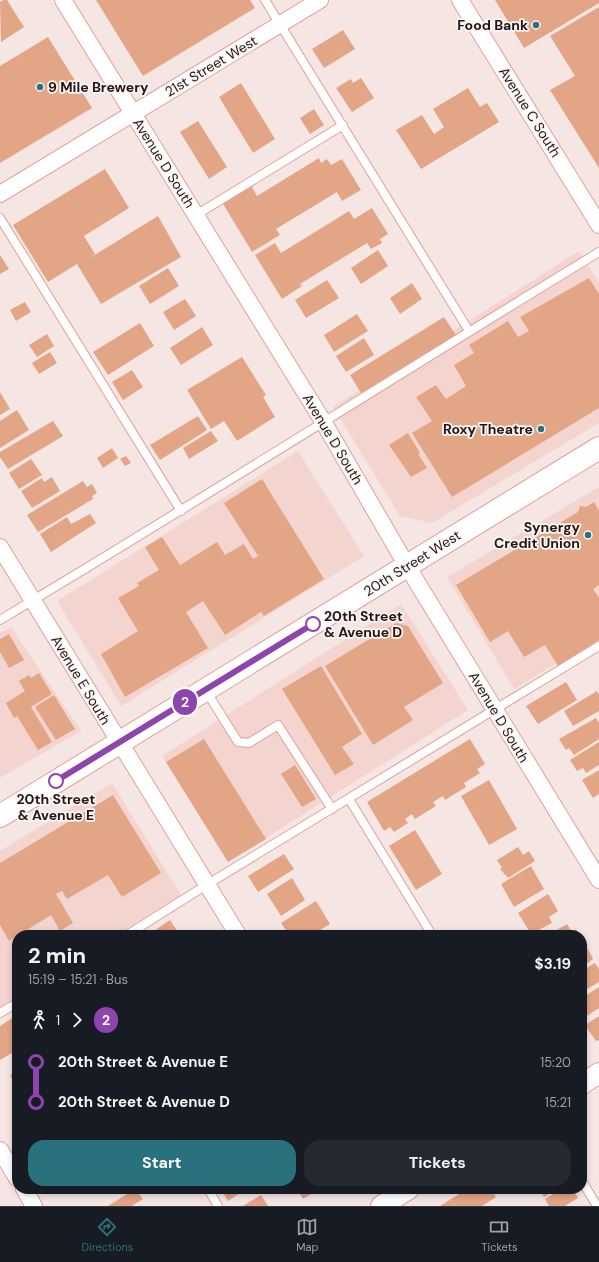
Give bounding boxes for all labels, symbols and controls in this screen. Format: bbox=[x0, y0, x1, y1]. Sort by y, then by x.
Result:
place label: Food Bank bbox=[457, 16, 528, 34]
marker: Food Bank bbox=[531, 20, 541, 30]
street label: 21st Street West bbox=[161, 31, 261, 101]
street label: Avenue C South bbox=[495, 64, 565, 160]
place label: 9 Mile Brewery bbox=[48, 78, 149, 96]
marker: 9 Mile Brewery bbox=[35, 82, 45, 92]
street label: Avenue D South bbox=[129, 115, 199, 211]
street label: Avenue D South bbox=[299, 390, 367, 488]
place label: Roxy Theatre bbox=[443, 420, 533, 438]
marker: Roxy Theatre bbox=[536, 424, 546, 434]
place label: Synergy Credit Union bbox=[494, 518, 581, 552]
street label: 20th Street West bbox=[360, 526, 464, 600]
marker: Synergy Credit Union bbox=[583, 530, 593, 540]
place label: 20th Street & Avenue D bbox=[324, 607, 403, 641]
marker: 20th Street & Avenue D bbox=[305, 616, 321, 632]
street label: Avenue E South bbox=[47, 632, 115, 728]
street label: Avenue D South bbox=[465, 668, 533, 766]
line badge: 2 bbox=[172, 689, 198, 715]
text: 2 bbox=[181, 693, 189, 711]
marker: 20th Street & Avenue E bbox=[48, 773, 64, 789]
place label: 20th Street & Avenue E bbox=[17, 790, 95, 824]
text: 2 min bbox=[28, 941, 86, 970]
text: $3.19 bbox=[535, 954, 571, 974]
text: 15:19 – 15:21 · Bus bbox=[28, 971, 128, 988]
icon: walk bbox=[28, 1009, 50, 1031]
icon: forward bbox=[66, 1009, 88, 1031]
text: 2 bbox=[102, 1011, 110, 1029]
text: 1 bbox=[56, 1012, 60, 1029]
text: 20th Street & Avenue E bbox=[58, 1052, 228, 1072]
text: 15:20 bbox=[540, 1054, 571, 1071]
text: 20th Street & Avenue D bbox=[58, 1092, 230, 1112]
text: 15:21 bbox=[545, 1094, 571, 1111]
button: Start bbox=[28, 1140, 296, 1186]
button: Tickets bbox=[304, 1140, 571, 1186]
tab: Directions bbox=[81, 1216, 133, 1254]
tab: Map bbox=[296, 1216, 318, 1254]
tab: Tickets bbox=[481, 1216, 518, 1254]

